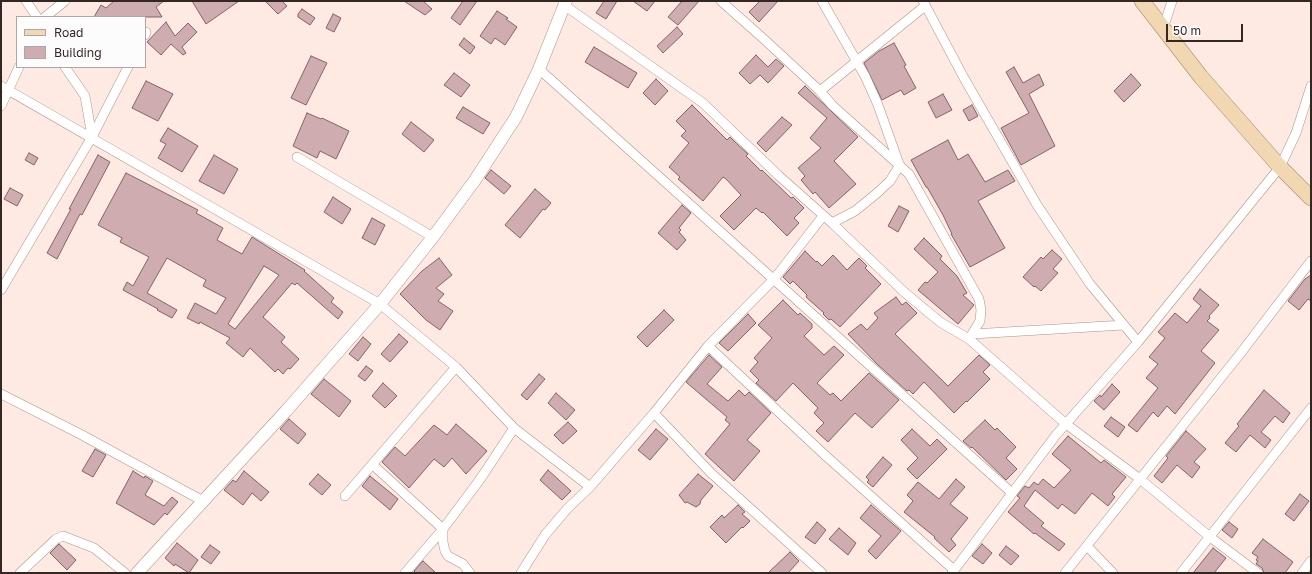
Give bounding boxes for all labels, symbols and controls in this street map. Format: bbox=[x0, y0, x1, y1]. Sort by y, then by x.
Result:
legend bbox=[16, 16, 146, 68]
scale bar bbox=[1168, 16, 1245, 42]
text: 50 m bbox=[1173, 23, 1201, 38]
text: Road bbox=[54, 25, 83, 40]
text: Building bbox=[54, 45, 102, 60]

